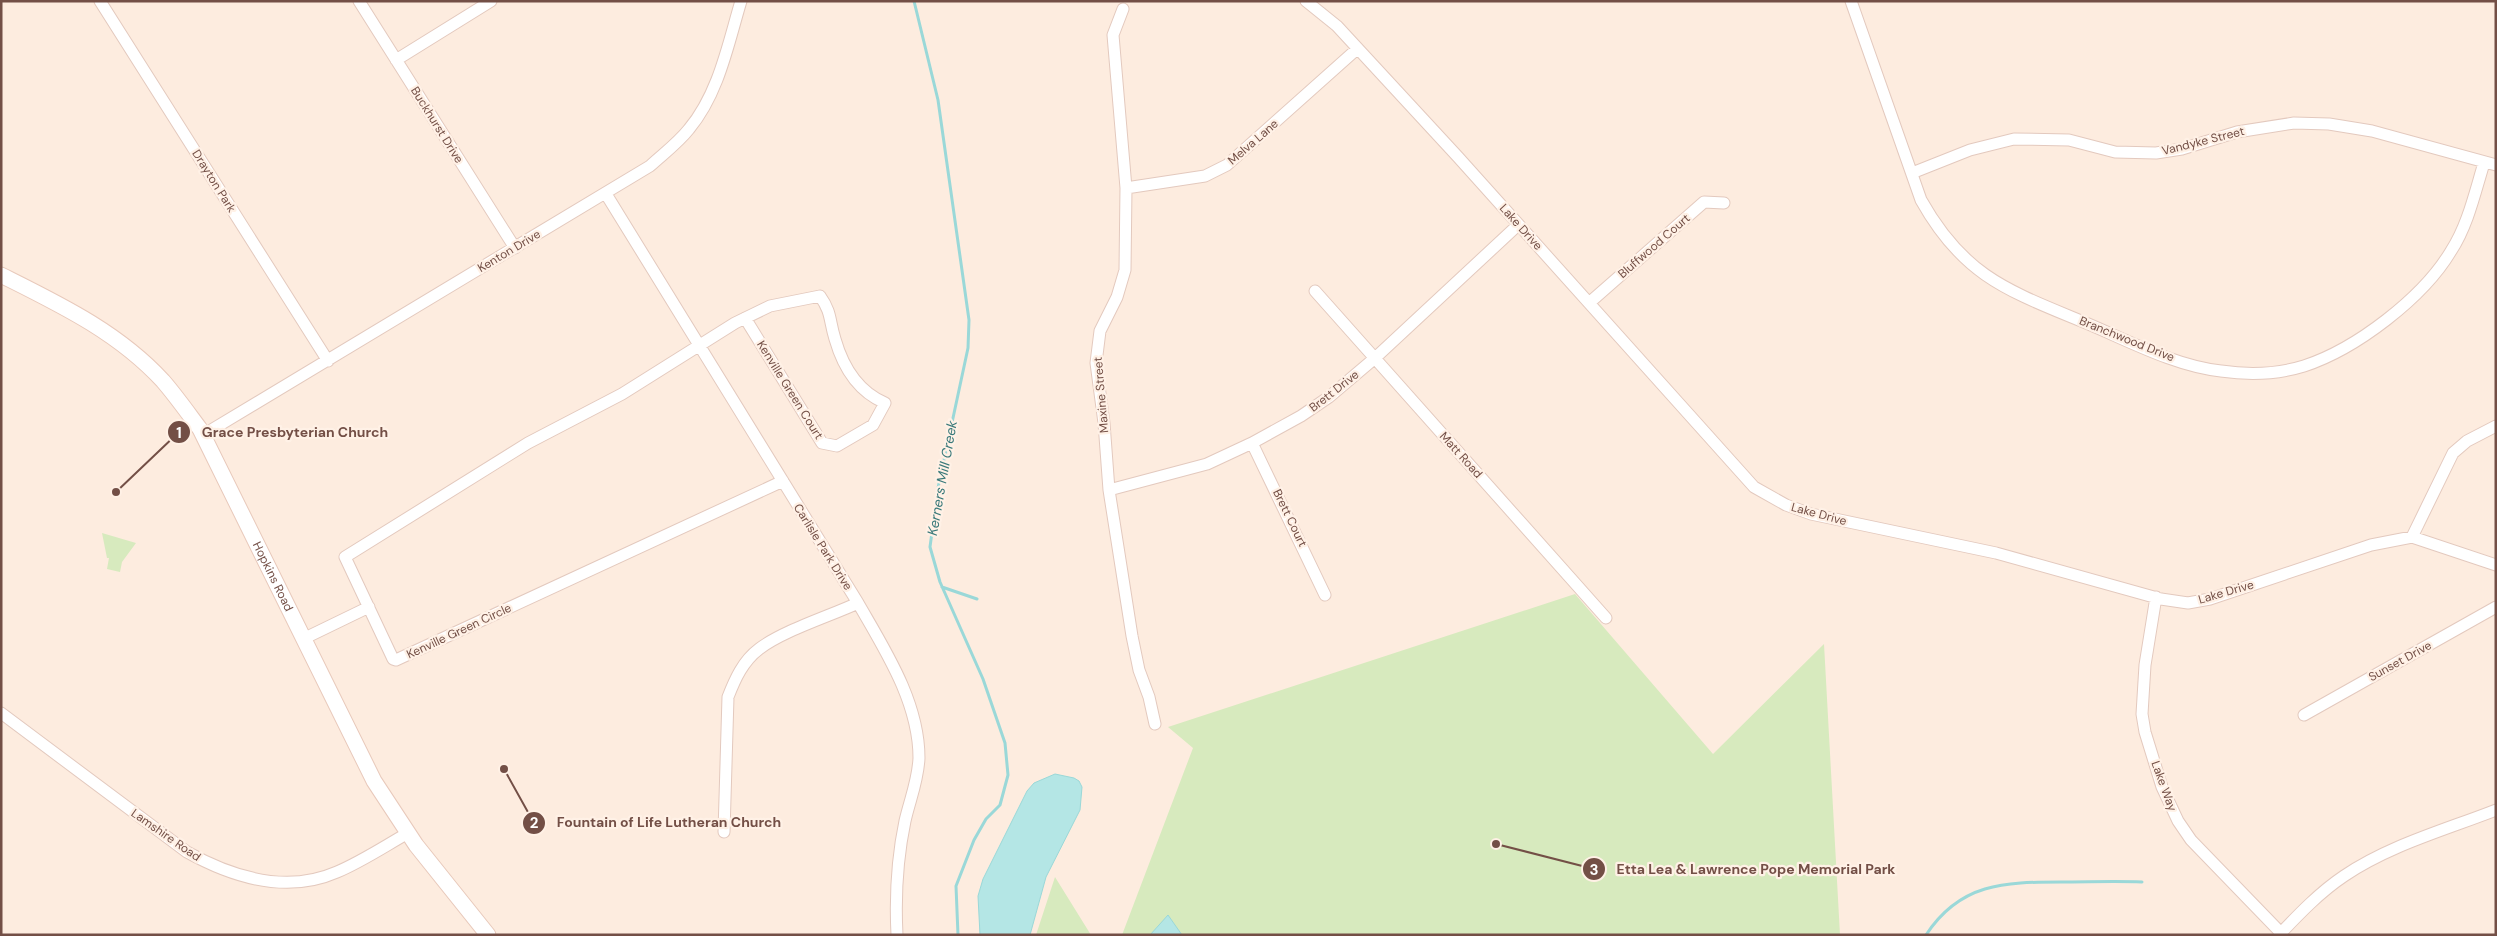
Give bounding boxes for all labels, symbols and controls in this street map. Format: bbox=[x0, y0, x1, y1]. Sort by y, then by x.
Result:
street label: Buckhurst Drive bbox=[407, 84, 467, 166]
street label: Melva Lane bbox=[1224, 116, 1282, 168]
street label: Vandyke Street bbox=[2160, 123, 2246, 159]
street label: Drayton Park bbox=[188, 147, 240, 215]
street label: Lake Drive bbox=[1496, 201, 1546, 254]
street label: Bluffwood Court bbox=[1615, 210, 1694, 282]
street label: Kenton Drive bbox=[475, 226, 543, 276]
street label: Branchwood Drive bbox=[2077, 313, 2177, 365]
street label: Kenville Green Court bbox=[753, 338, 827, 443]
street label: Maxine Street bbox=[1090, 356, 1112, 434]
street label: Brett Drive bbox=[1306, 366, 1362, 415]
callout: Grace Presbyterian Church bbox=[167, 418, 398, 447]
water label: Kerners Mill Creek bbox=[923, 418, 961, 537]
text: 1 bbox=[176, 423, 182, 443]
text: Grace Presbyterian Church bbox=[202, 423, 388, 441]
street label: Matt Road bbox=[1436, 428, 1486, 482]
street label: Brett Court bbox=[1269, 486, 1311, 550]
street label: Lake Drive bbox=[1789, 499, 1849, 529]
street label: Carlisle Park Drive bbox=[790, 501, 856, 593]
street label: Hopkins Road bbox=[249, 539, 297, 614]
street label: Lake Drive bbox=[2196, 576, 2256, 608]
street label: Kenville Green Circle bbox=[404, 600, 514, 662]
street label: Sunset Drive bbox=[2366, 637, 2435, 685]
street label: Lake Way bbox=[2147, 759, 2181, 814]
street label: Lamshire Road bbox=[128, 805, 204, 865]
callout: Fountain of Life Lutheran Church bbox=[521, 808, 791, 837]
text: 2 bbox=[530, 813, 539, 833]
text: Fountain of Life Lutheran Church bbox=[557, 813, 781, 831]
callout: Etta Lea & Lawrence Pope Memorial Park bbox=[1581, 855, 1905, 884]
text: 3 bbox=[1589, 860, 1599, 880]
text: Etta Lea & Lawrence Pope Memorial Park bbox=[1617, 860, 1895, 878]

